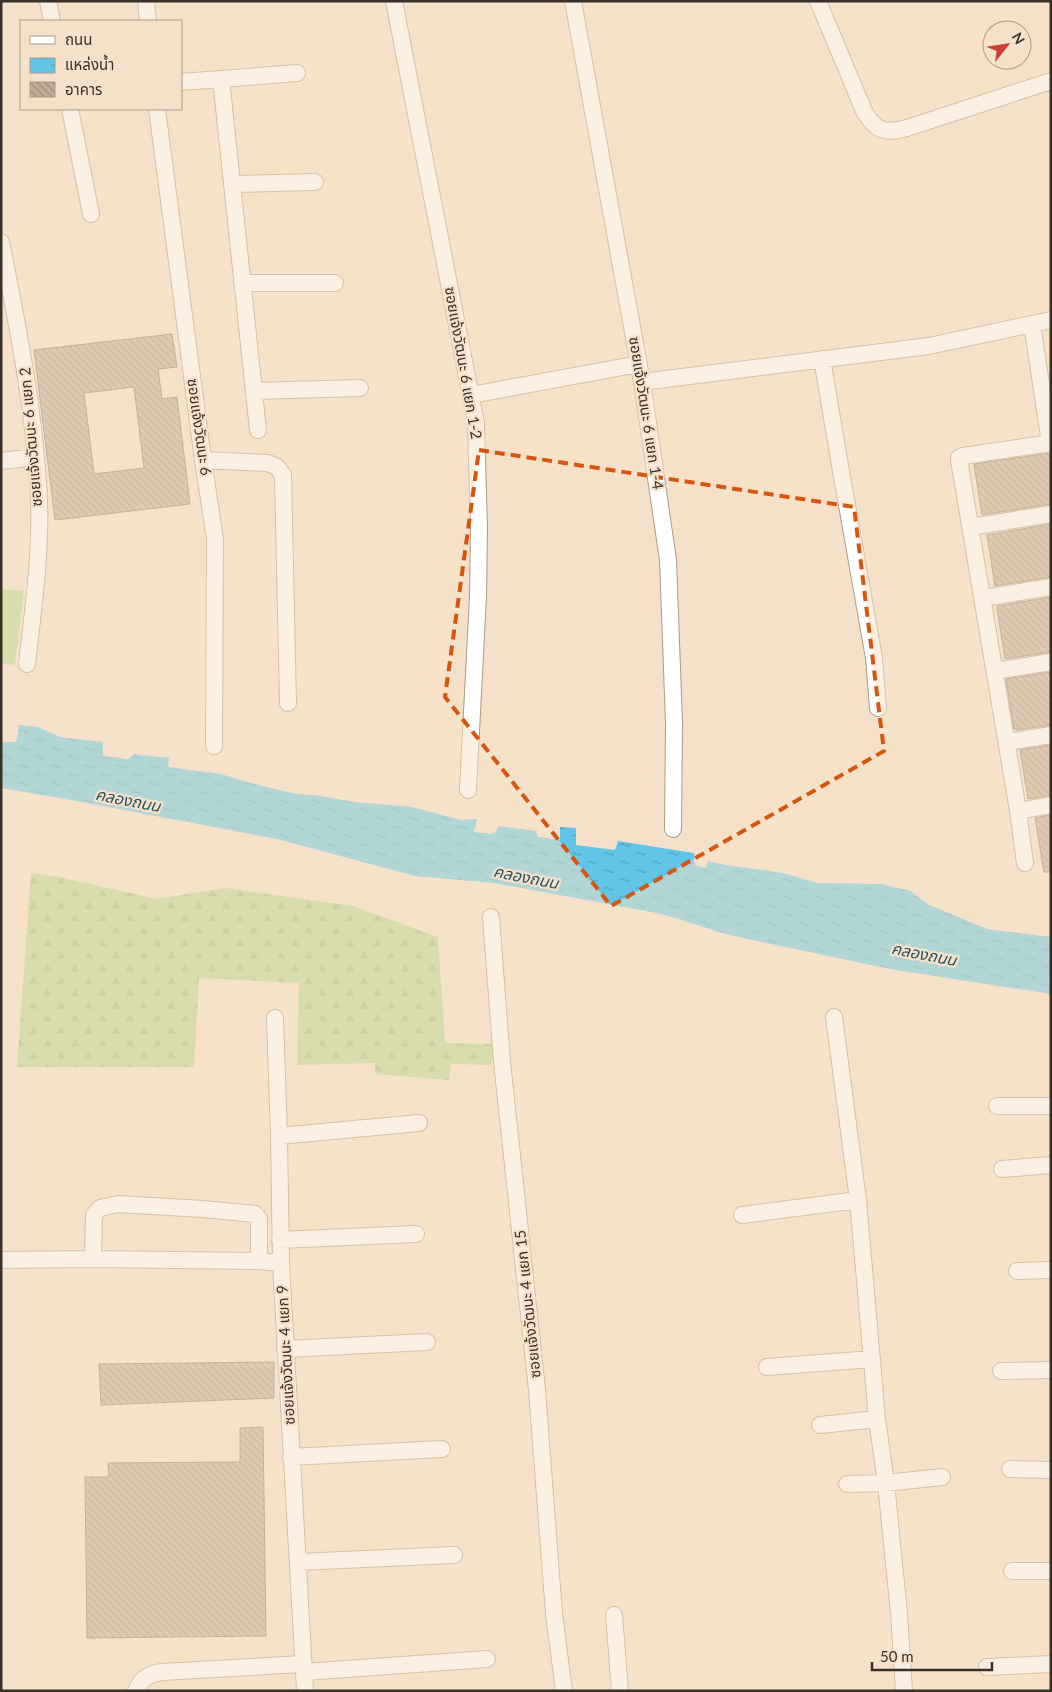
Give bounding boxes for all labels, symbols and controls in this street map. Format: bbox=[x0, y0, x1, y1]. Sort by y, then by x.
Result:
legend bbox=[20, 20, 182, 110]
north arrow bbox=[982, 20, 1032, 70]
text: N bbox=[1009, 29, 1029, 47]
text: ถนน bbox=[65, 30, 92, 48]
text: แหล่งน้ำ bbox=[65, 54, 114, 73]
text: อาคาร bbox=[65, 80, 102, 98]
street label: ซอยแจ้งวัฒนะ 6 แยก 1-2 bbox=[442, 285, 486, 440]
street label: ซอยแจ้งวัฒนะ 6 แยก 1-4 bbox=[626, 335, 668, 491]
street label: ซอยแจ้งวัฒนะ 6 แยก 2 bbox=[15, 367, 45, 508]
street label: ซอยแจ้งวัฒนะ 6 bbox=[184, 377, 216, 477]
water label: คลองถนน bbox=[94, 784, 163, 815]
water label: คลองถนน bbox=[492, 861, 561, 892]
water label: คลองถนน bbox=[890, 938, 959, 969]
street label: ซอยแจ้งวัฒนะ 4 แยก 15 bbox=[510, 1229, 544, 1379]
street label: ซอยแจ้งวัฒนะ 4 แยก 9 bbox=[272, 1285, 298, 1425]
scale bar bbox=[872, 1640, 992, 1672]
text: 50 m bbox=[880, 1647, 914, 1665]

